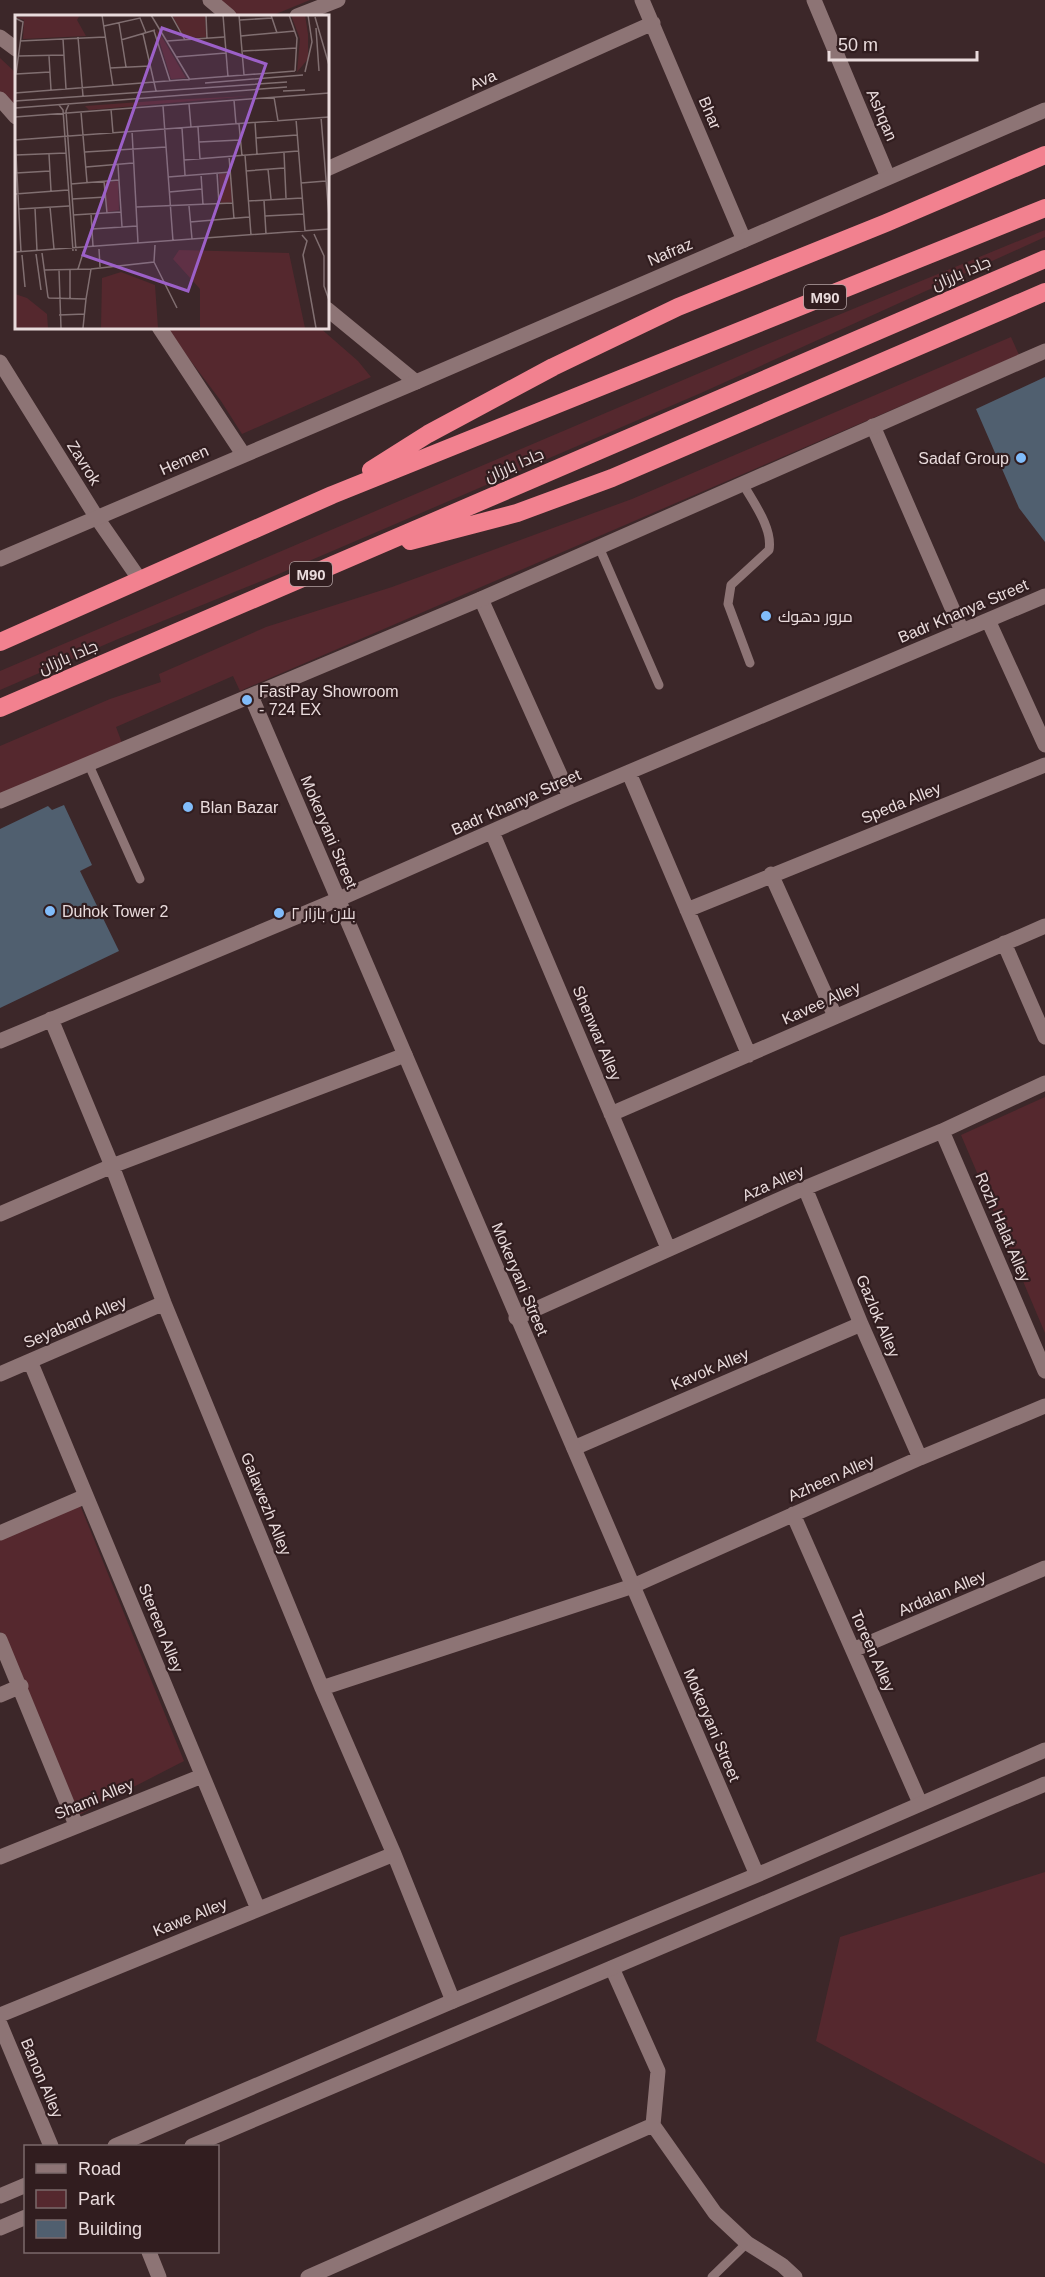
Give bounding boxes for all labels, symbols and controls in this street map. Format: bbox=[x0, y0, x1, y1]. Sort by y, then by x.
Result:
inset map bbox=[15, 15, 328, 328]
scale bar bbox=[829, 24, 978, 62]
text: 50 m bbox=[838, 35, 878, 55]
street label: Ava bbox=[467, 67, 499, 93]
street label: Ashqan bbox=[864, 87, 900, 143]
street label: Bhar bbox=[696, 94, 725, 132]
street label: Nafraz bbox=[645, 235, 695, 269]
street label: جادا بارزان bbox=[929, 253, 994, 295]
road number: M90 bbox=[804, 285, 846, 309]
street label: Zavrok bbox=[64, 438, 105, 489]
street label: Hemen bbox=[157, 442, 211, 478]
street label: جادا بارزان bbox=[482, 445, 547, 487]
place label: Sadaf Group bbox=[918, 450, 1009, 467]
marker: Sadaf Group bbox=[1014, 451, 1028, 465]
road number: M90 bbox=[290, 562, 332, 586]
street label: Badr Khanya Street bbox=[895, 576, 1031, 646]
place label: مرور دهوك bbox=[778, 608, 853, 626]
marker: مرور دهوك bbox=[759, 609, 773, 623]
street label: جادا بارزان bbox=[36, 637, 101, 679]
place label: FastPay Showroom - 724 EX bbox=[259, 683, 399, 718]
marker: FastPay Showroom - 724 EX bbox=[240, 693, 254, 707]
street label: Badr Khanya Street bbox=[449, 766, 584, 838]
street label: Mokeryani Street bbox=[298, 773, 361, 891]
street label: Speda Alley bbox=[859, 779, 943, 827]
place label: Blan Bazar bbox=[200, 799, 279, 816]
marker: Blan Bazar bbox=[181, 800, 195, 814]
place label: Duhok Tower 2 bbox=[62, 903, 169, 920]
marker: Duhok Tower 2 bbox=[43, 904, 57, 918]
place label: بلان بازار ٢ bbox=[291, 905, 356, 924]
marker: بلان بازار ٢ bbox=[272, 906, 286, 920]
street label: Kavee Alley bbox=[779, 978, 863, 1028]
street label: Shenwar Alley bbox=[569, 983, 625, 1083]
street label: Aza Alley bbox=[739, 1162, 807, 1204]
street label: Rozh Halat Alley bbox=[972, 1170, 1034, 1284]
street label: Mokeryani Street bbox=[489, 1220, 552, 1338]
street label: Gazlok Alley bbox=[853, 1272, 903, 1360]
street label: Seyaband Alley bbox=[21, 1293, 129, 1351]
street label: Kavok Alley bbox=[669, 1345, 751, 1393]
street label: Galawezh Alley bbox=[238, 1450, 294, 1558]
street label: Azheen Alley bbox=[785, 1451, 877, 1505]
street label: Ardalan Alley bbox=[896, 1567, 988, 1619]
street label: Stereen Alley bbox=[135, 1581, 187, 1675]
street label: Toreen Alley bbox=[848, 1608, 898, 1694]
street label: Mokeryani Street bbox=[681, 1666, 744, 1784]
street label: Shami Alley bbox=[52, 1775, 136, 1823]
street label: Kawe Alley bbox=[151, 1894, 229, 1940]
street label: Banon Alley bbox=[18, 2036, 66, 2120]
legend bbox=[24, 2145, 219, 2253]
text: Road bbox=[78, 2159, 121, 2179]
text: Park bbox=[78, 2189, 116, 2209]
text: Building bbox=[78, 2219, 142, 2239]

